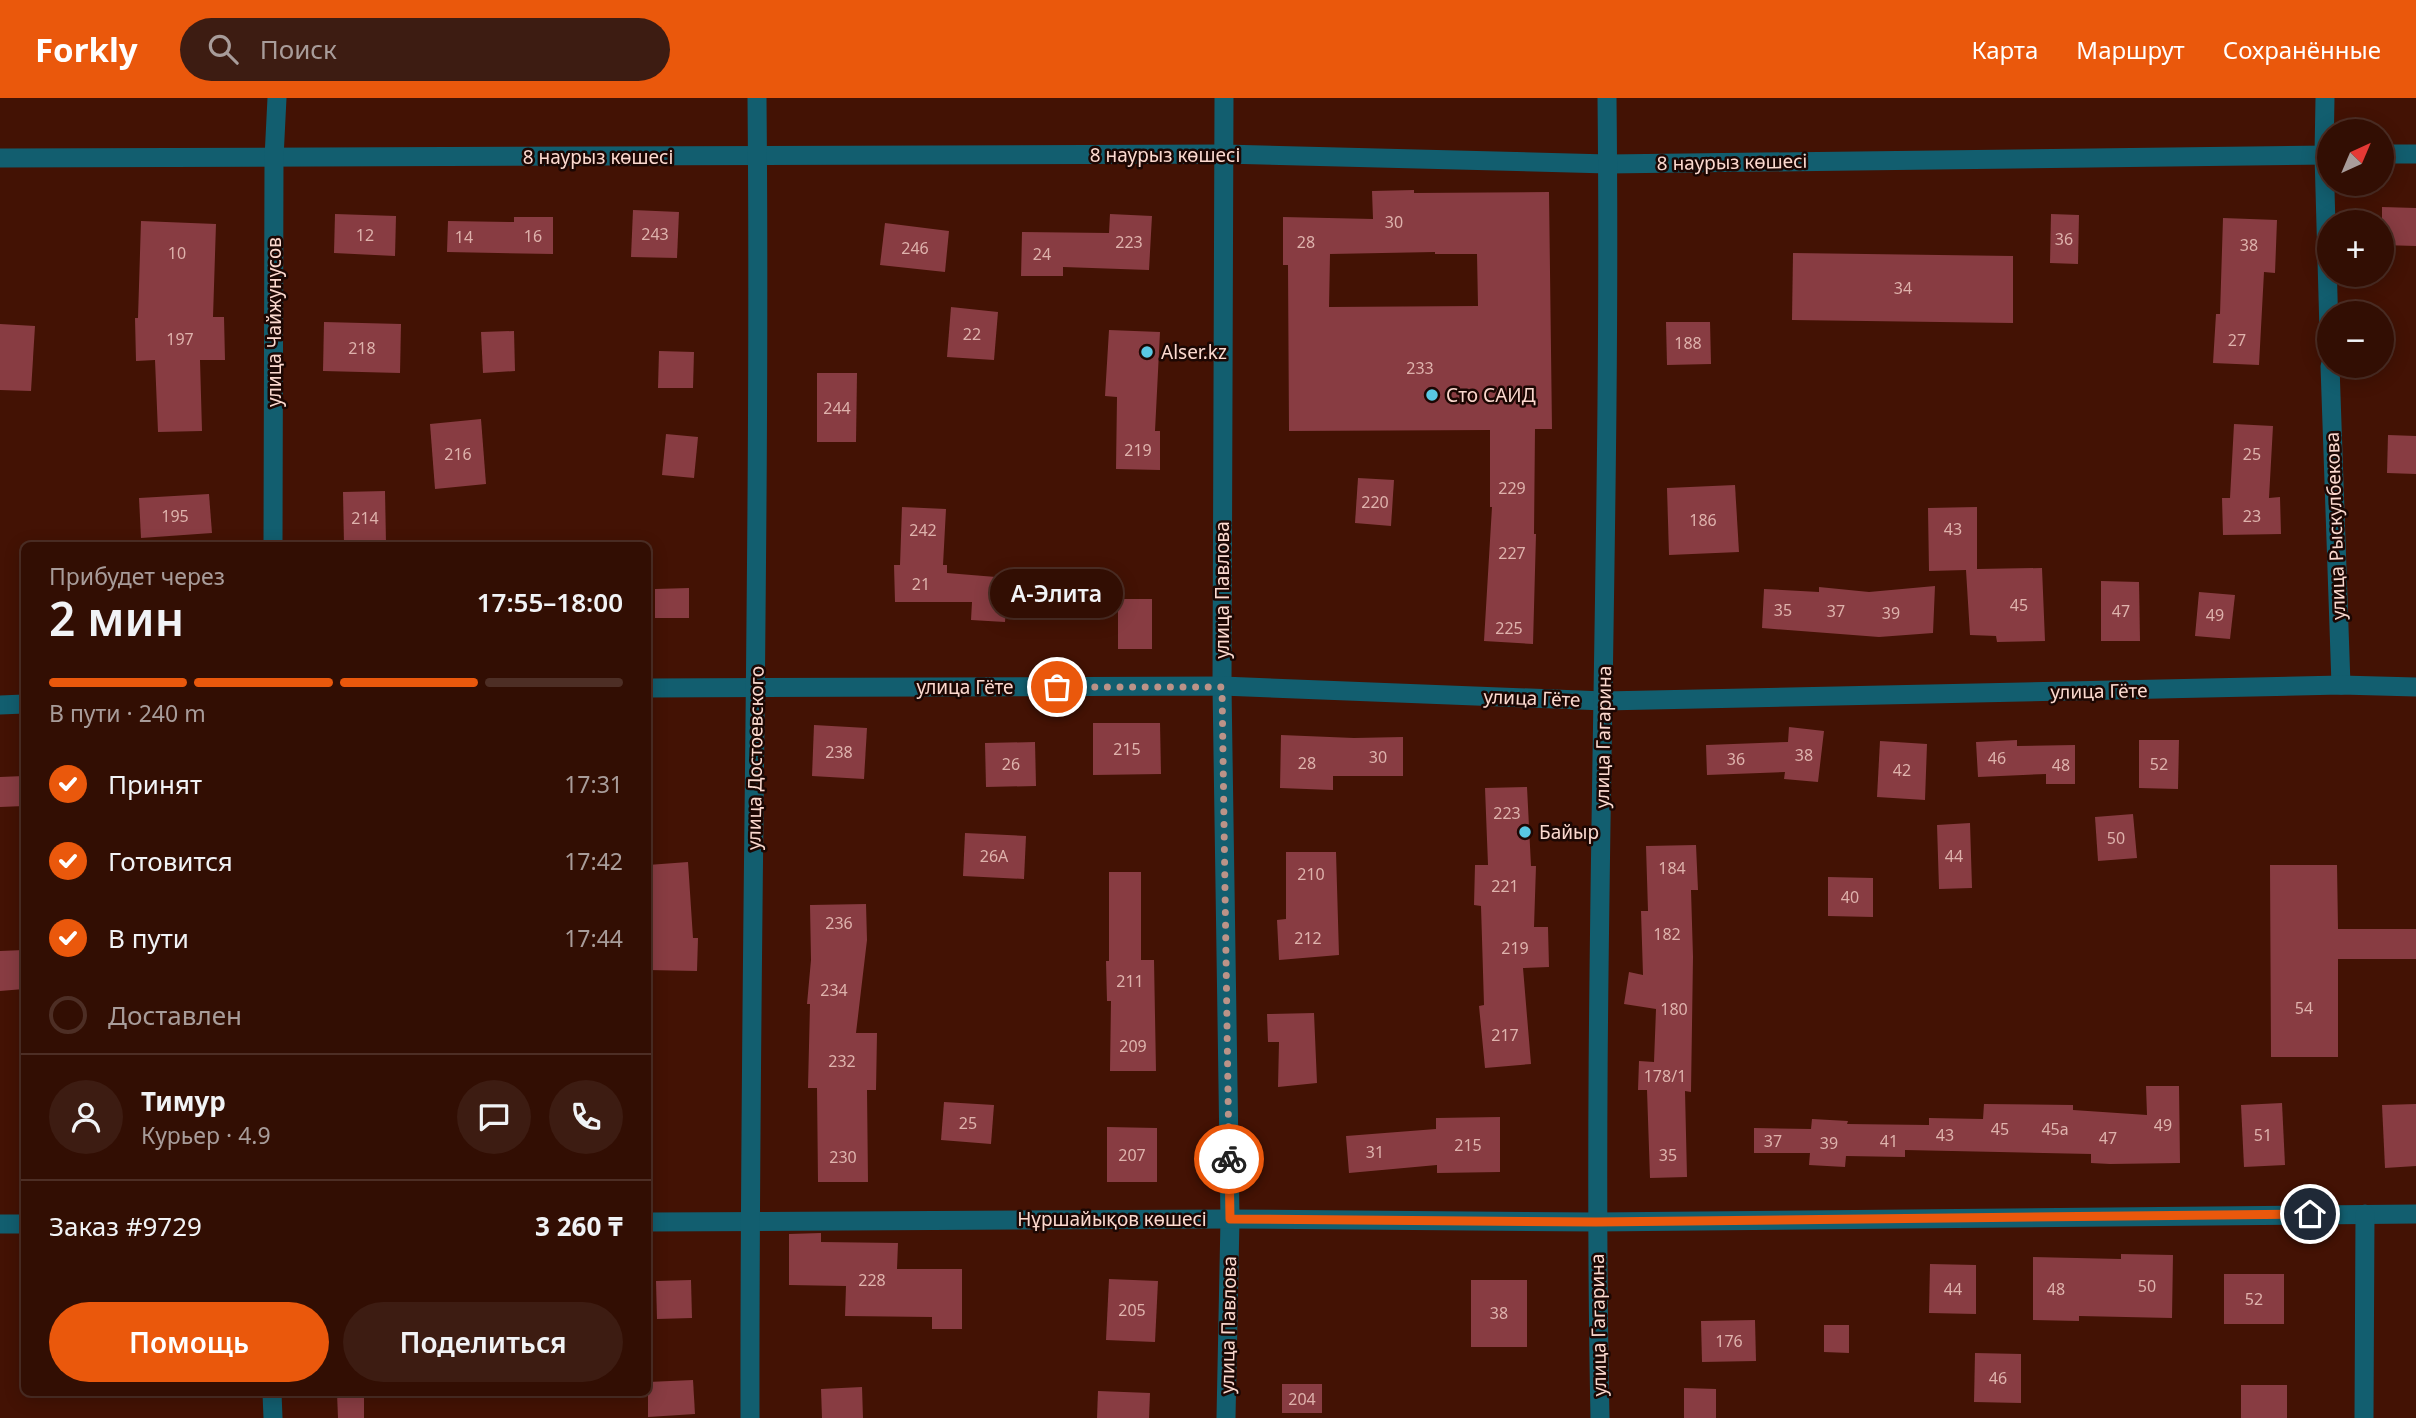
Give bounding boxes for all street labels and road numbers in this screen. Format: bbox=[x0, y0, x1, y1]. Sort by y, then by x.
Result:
street label: 8 наурыз көшесі bbox=[1090, 142, 1240, 168]
street label: 8 наурыз көшесі bbox=[523, 144, 673, 170]
street label: 8 наурыз көшесі bbox=[1656, 148, 1808, 176]
street label: улица Чайжунусов bbox=[261, 237, 287, 407]
street label: улица Рыскулбекова bbox=[2319, 432, 2351, 620]
street label: улица Павлова bbox=[1209, 521, 1235, 659]
street label: улица Гагарина bbox=[1589, 665, 1617, 809]
street label: улица Достоевского bbox=[740, 666, 770, 850]
street label: улица Гёте bbox=[916, 674, 1014, 700]
street label: улица Гёте bbox=[2050, 677, 2148, 705]
street label: улица Гёте bbox=[1483, 683, 1581, 713]
street label: Нұршайықов көшесі bbox=[1017, 1206, 1207, 1232]
street label: улица Гагарина bbox=[1584, 1253, 1612, 1397]
street label: улица Павлова bbox=[1214, 1256, 1242, 1394]

